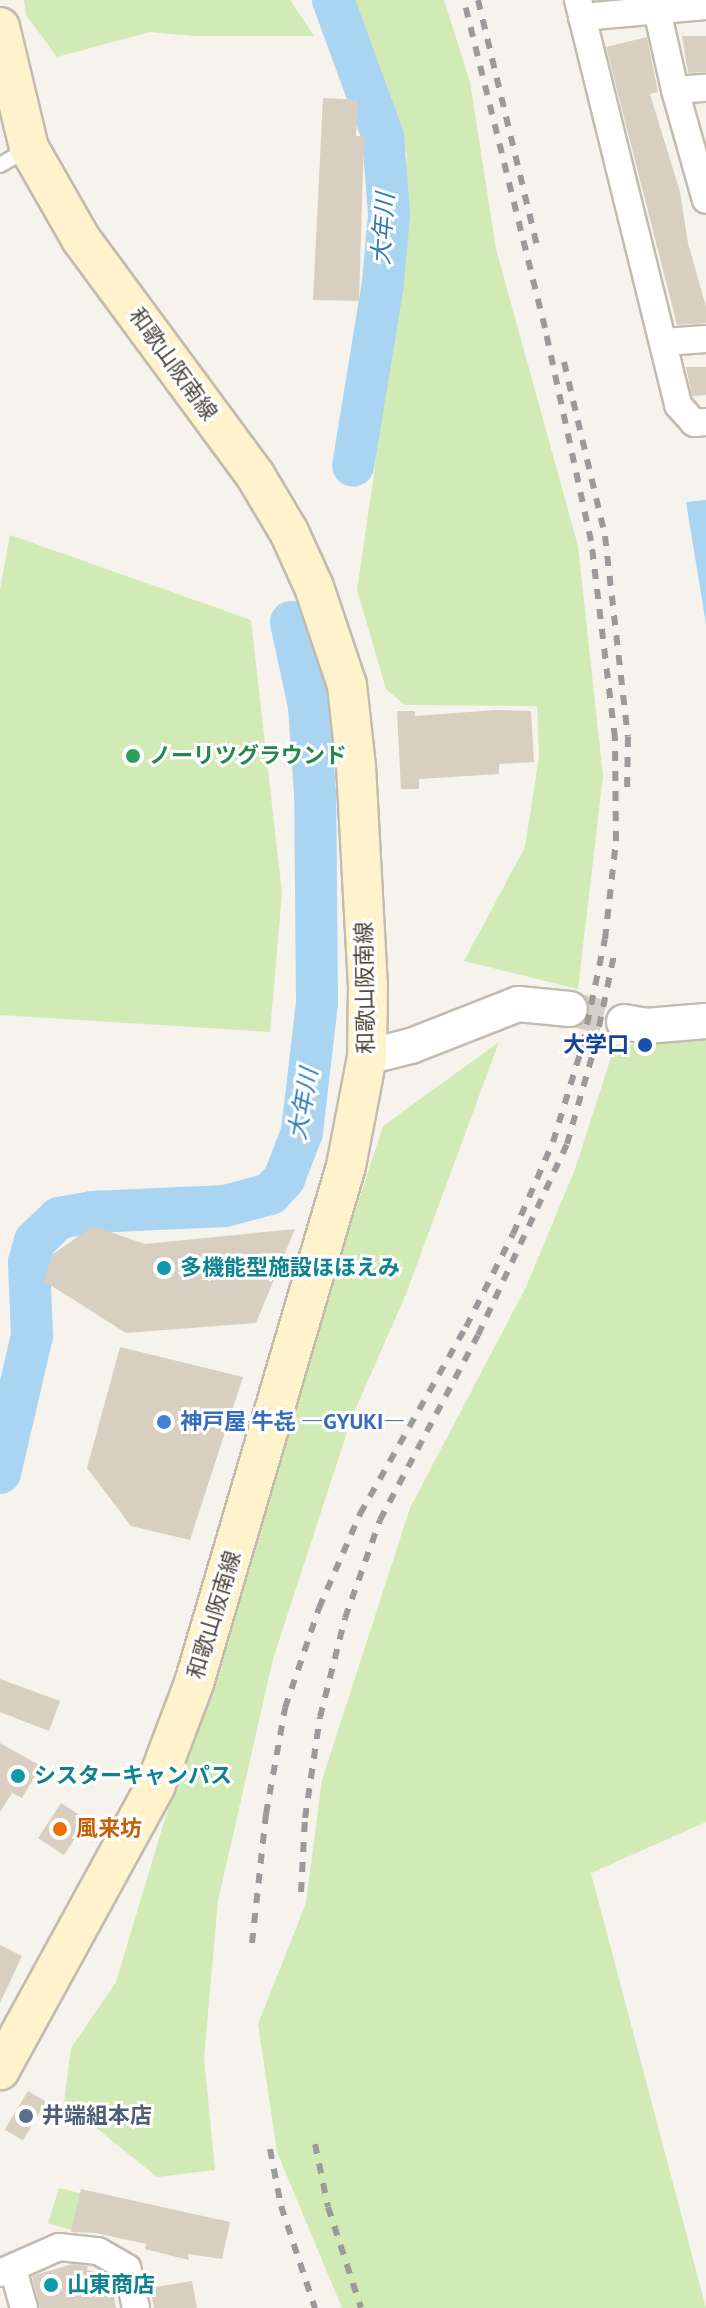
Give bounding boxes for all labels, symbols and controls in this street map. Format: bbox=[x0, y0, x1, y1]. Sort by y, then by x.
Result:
water label: 大年川 bbox=[366, 192, 400, 266]
street label: 和歌山阪南線 bbox=[124, 303, 222, 425]
place label: ノーリツグラウンド bbox=[149, 743, 347, 769]
marker: ノーリツグラウンド bbox=[124, 747, 142, 765]
street label: 和歌山阪南線 bbox=[351, 922, 379, 1054]
place label: 大学口 bbox=[563, 1032, 629, 1058]
marker: 大学口 bbox=[636, 1036, 654, 1054]
water label: 大年川 bbox=[283, 1066, 323, 1142]
place label: 多機能型施設ほほえみ bbox=[180, 1255, 400, 1281]
marker: 多機能型施設ほほえみ bbox=[155, 1259, 173, 1277]
place label: 神戸屋 牛㐂 ―GYUKI― bbox=[180, 1409, 405, 1435]
marker: 神戸屋 牛㐂 ―GYUKI― bbox=[155, 1413, 173, 1431]
street label: 和歌山阪南線 bbox=[182, 1548, 246, 1682]
place label: シスターキャンパス bbox=[34, 1763, 232, 1789]
marker: シスターキャンパス bbox=[9, 1767, 27, 1785]
place label: 風来坊 bbox=[76, 1816, 142, 1842]
marker: 風来坊 bbox=[51, 1820, 69, 1838]
place label: 井端組本店 bbox=[42, 2103, 152, 2129]
marker: 井端組本店 bbox=[17, 2107, 35, 2125]
place label: 山東商店 bbox=[67, 2272, 155, 2298]
marker: 山東商店 bbox=[42, 2276, 60, 2294]

